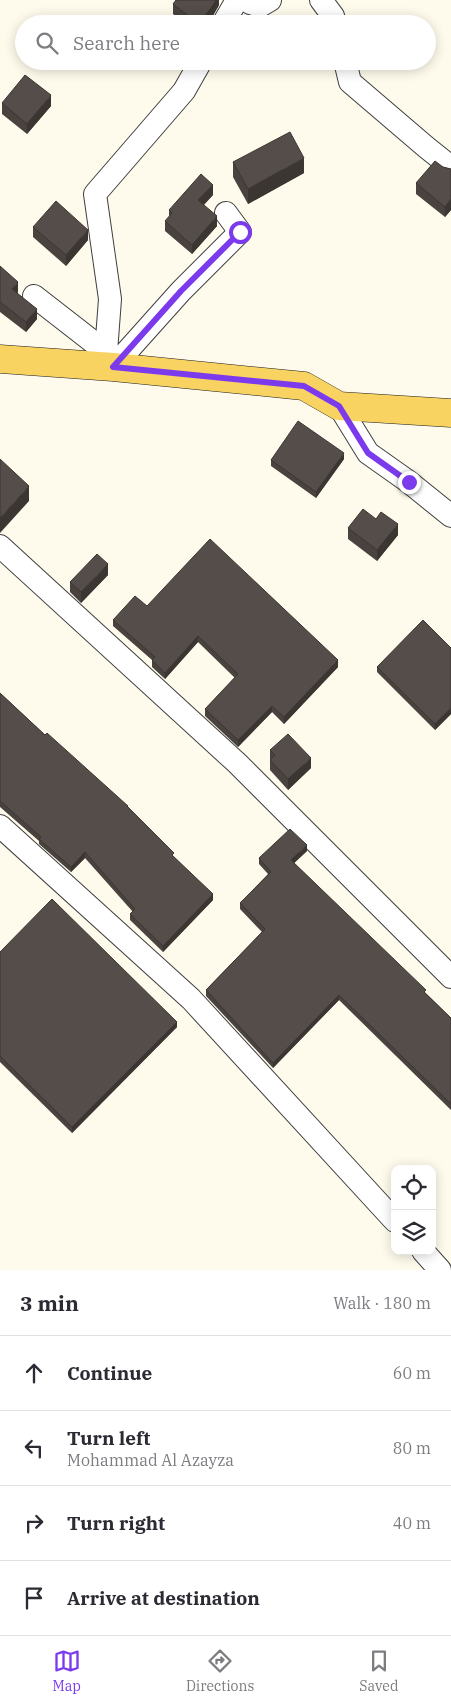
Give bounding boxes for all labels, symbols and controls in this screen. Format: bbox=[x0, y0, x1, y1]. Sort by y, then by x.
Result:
search box bbox=[15, 15, 436, 70]
icon: search bbox=[33, 29, 61, 57]
text: Search here bbox=[73, 31, 180, 55]
route start bbox=[229, 221, 252, 244]
route end bbox=[398, 471, 421, 494]
map controls bbox=[391, 1165, 436, 1255]
button: locate bbox=[391, 1165, 436, 1210]
button: layers bbox=[391, 1210, 436, 1255]
text: 3 min bbox=[20, 1289, 79, 1317]
text: Walk · 180 m bbox=[333, 1293, 431, 1313]
icon: ahead bbox=[20, 1359, 48, 1387]
text: Continue bbox=[67, 1361, 152, 1385]
text: 60 m bbox=[393, 1363, 431, 1383]
text: Turn left bbox=[67, 1426, 150, 1450]
icon: left bbox=[20, 1434, 48, 1462]
text: 80 m bbox=[393, 1438, 431, 1458]
text: Mohammad Al Azayza bbox=[67, 1450, 234, 1470]
icon: right bbox=[20, 1509, 48, 1537]
text: Turn right bbox=[67, 1511, 165, 1535]
text: 40 m bbox=[393, 1513, 431, 1533]
icon: arrive bbox=[20, 1584, 48, 1612]
text: Arrive at destination bbox=[67, 1586, 260, 1610]
tab: Map bbox=[53, 1647, 81, 1695]
tab: Directions bbox=[186, 1647, 254, 1695]
tab: Saved bbox=[359, 1647, 398, 1695]

